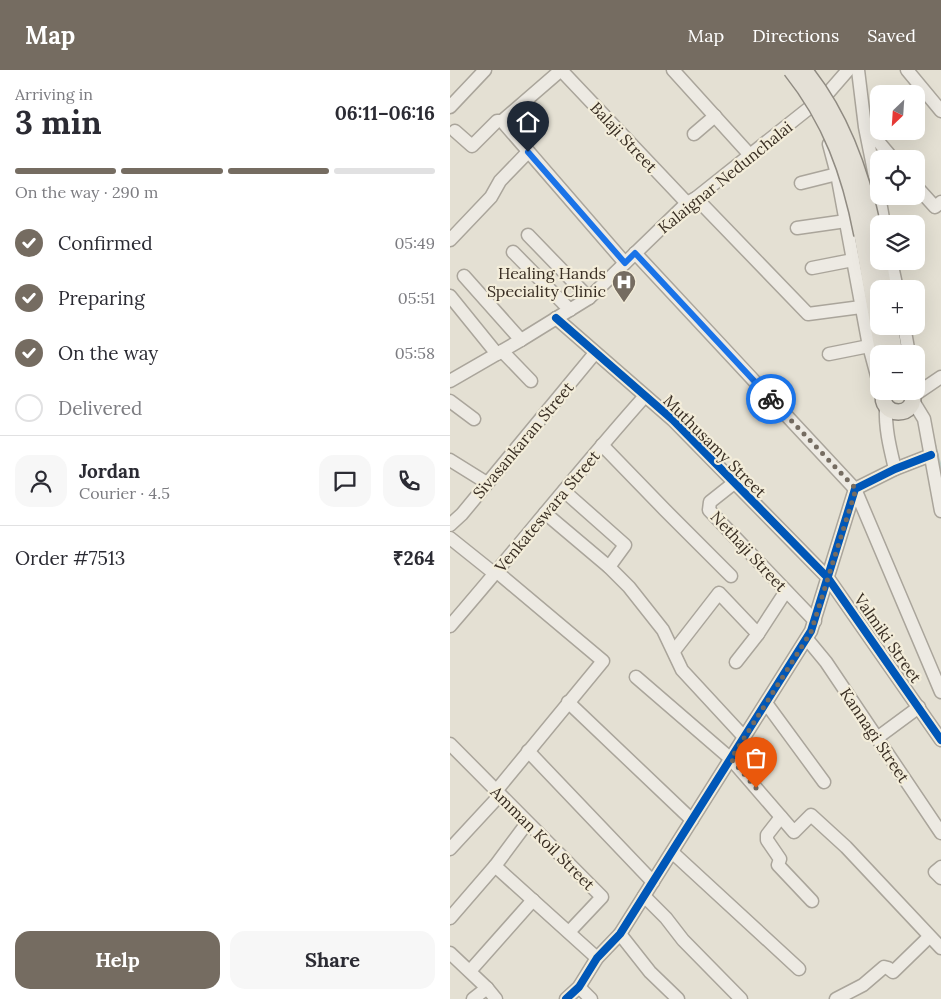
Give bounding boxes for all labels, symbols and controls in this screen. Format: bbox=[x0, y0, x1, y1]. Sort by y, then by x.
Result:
text: Map bbox=[25, 20, 75, 51]
text: Map bbox=[688, 24, 724, 47]
text: Directions bbox=[752, 24, 839, 47]
text: Saved bbox=[867, 24, 916, 47]
text: Arriving in bbox=[15, 84, 93, 104]
north arrow bbox=[870, 85, 925, 140]
map controls bbox=[870, 85, 925, 400]
street label: Balaji Street bbox=[586, 98, 662, 177]
text: 06:11–06:16 bbox=[335, 101, 435, 125]
pin bbox=[507, 101, 549, 152]
text: 3 min bbox=[15, 102, 102, 143]
icon: home bbox=[514, 108, 542, 136]
street label: Kalaignar Nedunchalai bbox=[654, 117, 796, 237]
button: locate bbox=[870, 150, 925, 205]
text: On the way · 290 m bbox=[15, 182, 158, 202]
button: layers bbox=[870, 215, 925, 270]
icon: check bbox=[15, 229, 43, 257]
text: Confirmed bbox=[58, 231, 153, 255]
text: 05:49 bbox=[394, 233, 435, 253]
place label: Healing Hands Speciality Clinic bbox=[487, 263, 606, 301]
hospital icon: Healing Hands Speciality Clinic bbox=[611, 269, 637, 303]
button: + bbox=[870, 280, 925, 335]
icon: check bbox=[15, 284, 43, 312]
text: Preparing bbox=[58, 286, 145, 310]
text: 05:51 bbox=[398, 288, 435, 308]
icon: check bbox=[15, 339, 43, 367]
text: On the way bbox=[58, 341, 158, 365]
text: 05:58 bbox=[395, 343, 435, 363]
button: − bbox=[870, 345, 925, 400]
courier bbox=[746, 374, 796, 424]
street label: Sivasankaran Street bbox=[468, 377, 578, 502]
icon: bike bbox=[757, 385, 785, 413]
street label: Muthusamy Street bbox=[659, 390, 771, 502]
text: Delivered bbox=[58, 396, 142, 420]
street label: Venkateswara Street bbox=[490, 445, 604, 577]
button: person bbox=[15, 455, 67, 507]
button: chat bbox=[319, 455, 371, 507]
button: phone bbox=[383, 455, 435, 507]
text: Jordan bbox=[79, 459, 140, 483]
text: Courier · 4.5 bbox=[79, 483, 170, 503]
street label: Nethaji Street bbox=[707, 507, 792, 596]
text: Order #7513 bbox=[15, 546, 125, 570]
text: ₹264 bbox=[393, 546, 435, 570]
street label: Valmiki Street bbox=[849, 589, 927, 687]
street label: Kannagi Street bbox=[836, 684, 915, 787]
pin bbox=[735, 737, 777, 788]
icon: bag bbox=[742, 744, 770, 772]
street label: Amman Koil Street bbox=[486, 781, 600, 895]
button: Help bbox=[15, 931, 220, 989]
button: Share bbox=[230, 931, 435, 989]

